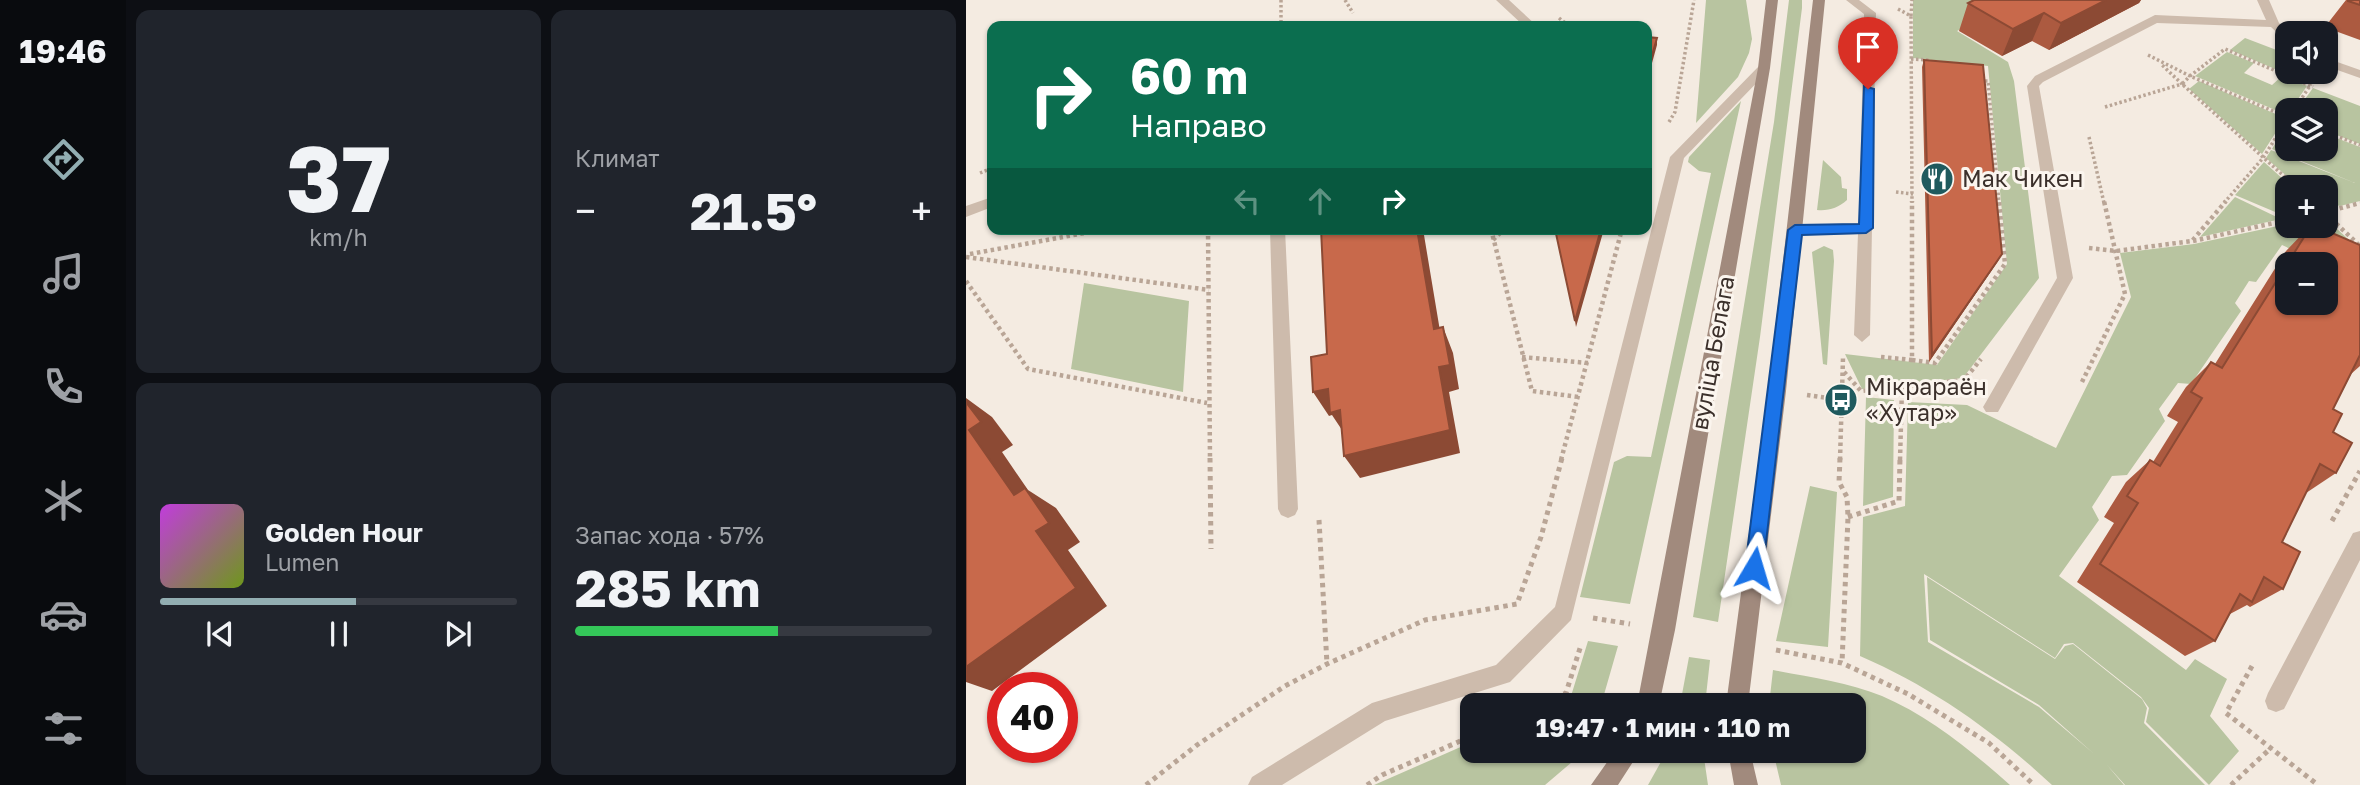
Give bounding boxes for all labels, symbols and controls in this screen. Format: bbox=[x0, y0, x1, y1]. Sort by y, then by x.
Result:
pin bbox=[1838, 17, 1898, 89]
map controls bbox=[2275, 21, 2338, 315]
button: sound bbox=[2275, 21, 2338, 84]
icon: arrive bbox=[1849, 28, 1887, 66]
text: 19:46 bbox=[19, 32, 107, 70]
text: 60 m bbox=[1130, 46, 1248, 105]
icon: right bbox=[1015, 49, 1106, 140]
button: layers bbox=[2275, 98, 2338, 161]
text: Направо bbox=[1130, 106, 1267, 144]
text: 37 bbox=[286, 123, 391, 232]
icon: directions bbox=[39, 135, 88, 184]
text: Климат bbox=[575, 144, 660, 172]
restaurant icon: Мак Чикен bbox=[1918, 160, 1956, 198]
place label: Мак Чикен bbox=[1962, 164, 2083, 192]
button: + bbox=[2275, 175, 2338, 238]
text: 21.5° bbox=[690, 179, 817, 241]
icon: left bbox=[1228, 182, 1266, 220]
icon: ahead bbox=[1301, 182, 1339, 220]
icon: right bbox=[1374, 182, 1412, 220]
text: − bbox=[575, 188, 596, 233]
text: + bbox=[911, 188, 932, 233]
text: km/h bbox=[309, 223, 368, 251]
icon: music bbox=[39, 249, 88, 298]
button: − bbox=[2275, 252, 2338, 315]
street label: вуліца Белага bbox=[1685, 274, 1739, 432]
icon: phone bbox=[39, 362, 88, 411]
place label: Мікрараён «Хутар» bbox=[1866, 372, 1987, 426]
bus stop icon: Мікрараён «Хутар» bbox=[1822, 381, 1860, 419]
icon: climate bbox=[39, 476, 88, 525]
text: Golden Hour bbox=[265, 517, 423, 548]
text: Запас хода · 57% bbox=[575, 521, 764, 549]
position arrow bbox=[1717, 531, 1791, 605]
text: Lumen bbox=[265, 548, 339, 576]
text: 285 km bbox=[575, 556, 760, 618]
icon: car bbox=[39, 590, 88, 639]
icon: previous bbox=[201, 615, 239, 653]
icon: pause bbox=[320, 615, 358, 653]
icon: next bbox=[439, 615, 477, 653]
speed limit sign: 40 bbox=[987, 672, 1078, 763]
icon: filters bbox=[39, 704, 88, 753]
text: 19:47 · 1 мин · 110 m bbox=[1536, 712, 1790, 743]

